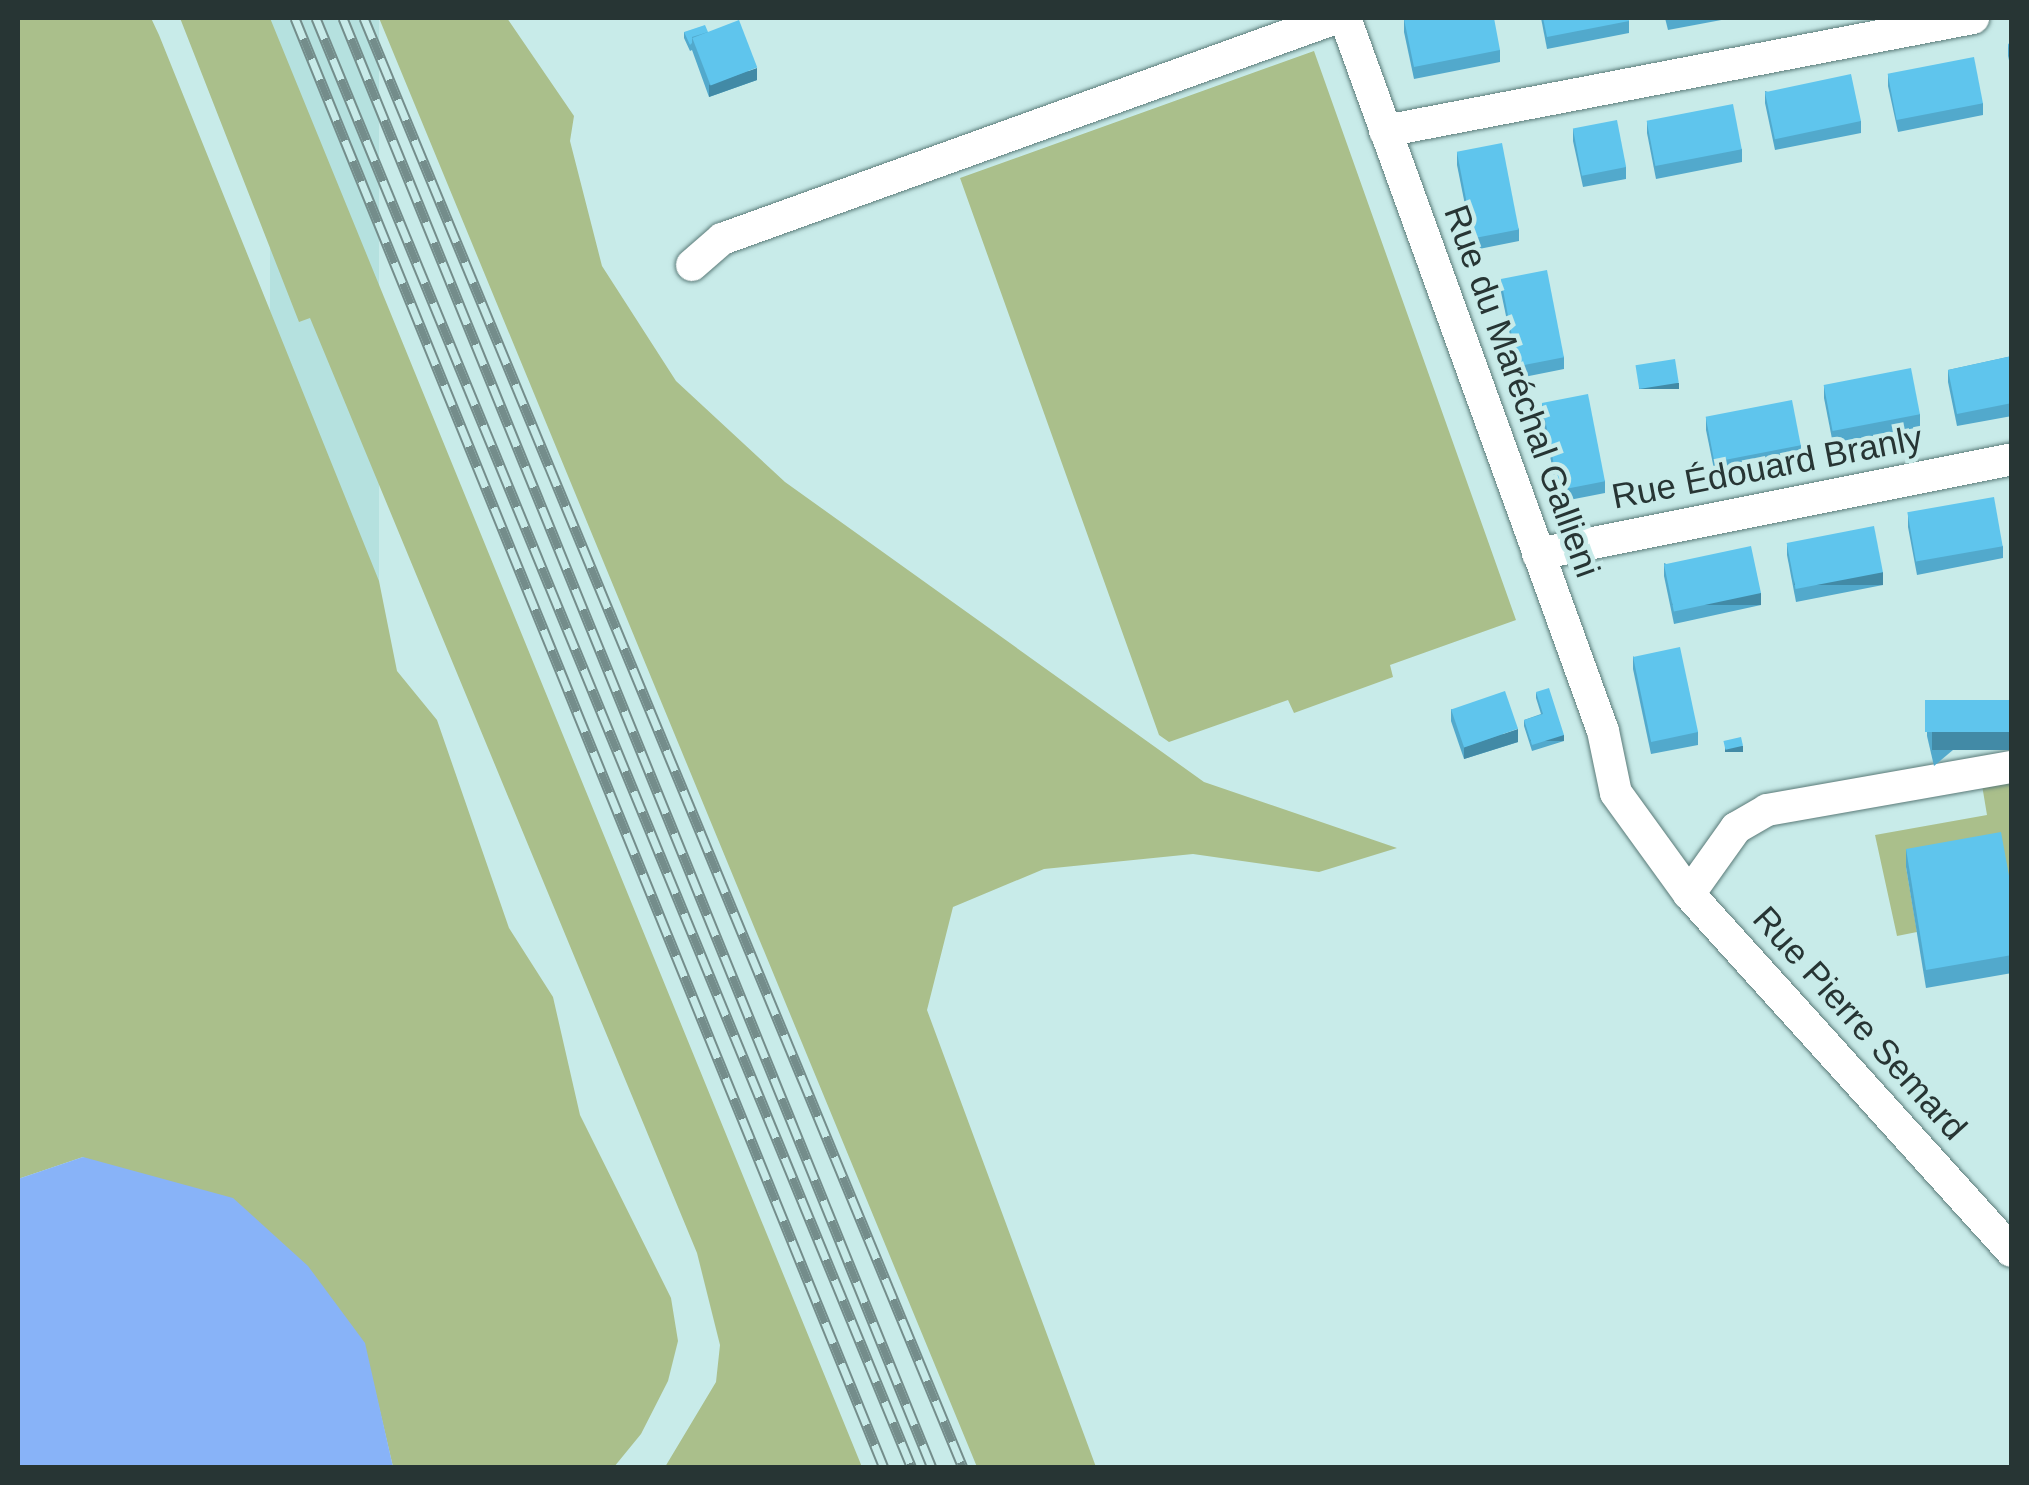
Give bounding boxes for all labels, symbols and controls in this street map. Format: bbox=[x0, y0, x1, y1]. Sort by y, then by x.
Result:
street label: Rue du Maréchal Gallieni bbox=[1435, 199, 1609, 583]
street label: Rue Édouard Branly bbox=[1608, 416, 1926, 518]
street label: Rue Pierre Semard bbox=[1744, 898, 1976, 1148]

